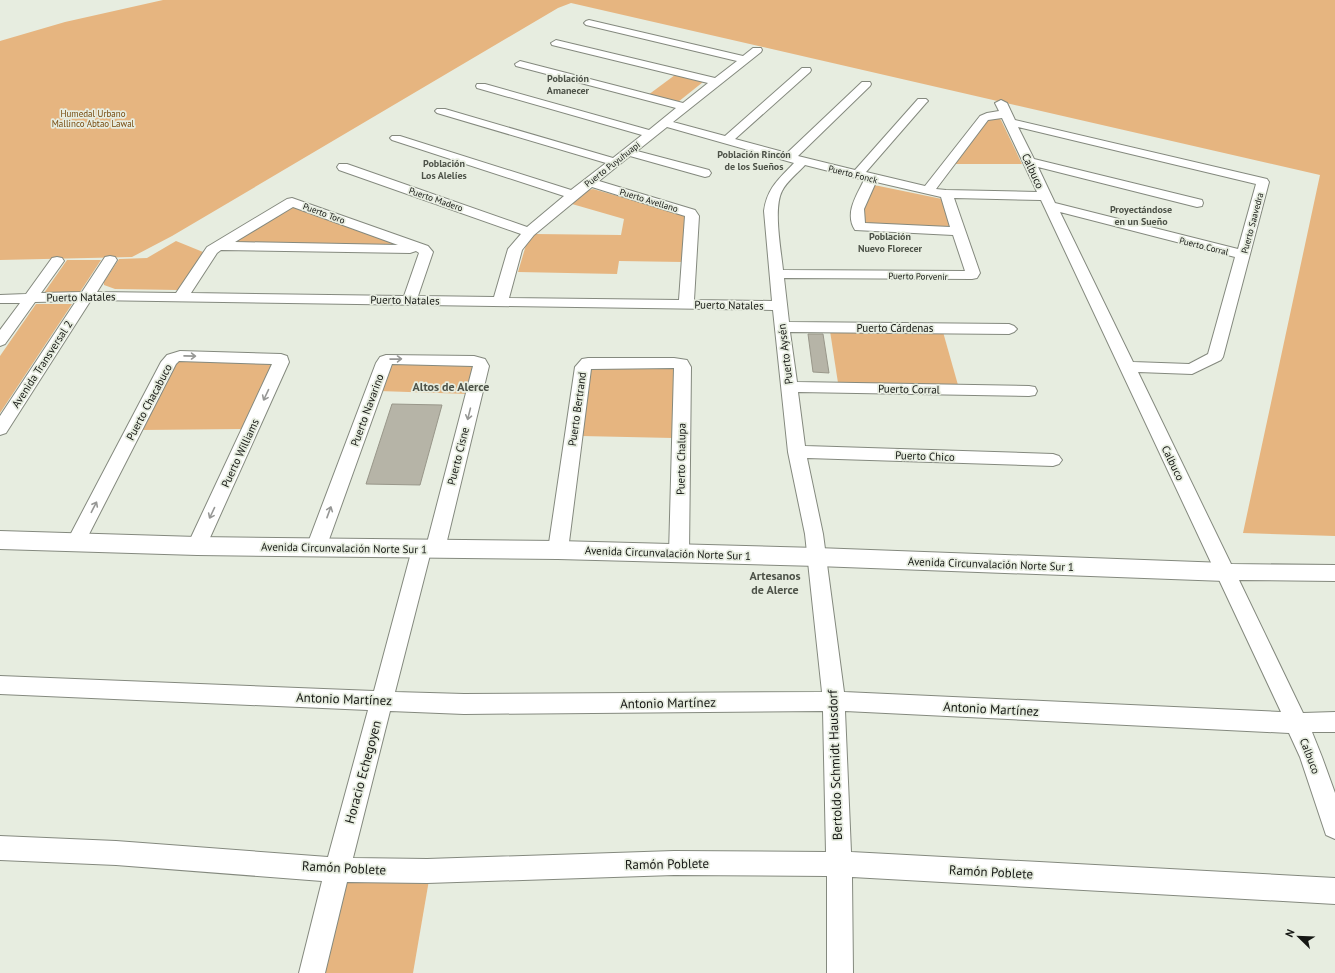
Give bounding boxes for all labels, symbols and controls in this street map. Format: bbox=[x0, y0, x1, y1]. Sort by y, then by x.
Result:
district label: Población Amanecer bbox=[547, 72, 590, 97]
park label: Humedal Urbano Mallinco Abtao Lawal bbox=[52, 108, 135, 129]
street label: Puerto Puyuhuapi bbox=[582, 139, 642, 189]
district label: Población Rincón de los Sueños bbox=[717, 148, 791, 173]
street label: Calbuco bbox=[1019, 151, 1047, 191]
district label: Población Los Alelíes bbox=[421, 157, 467, 182]
street label: Puerto Fonck bbox=[827, 163, 879, 186]
street label: Puerto Madero bbox=[407, 185, 465, 213]
street label: Puerto Avellano bbox=[618, 186, 680, 214]
street label: Puerto Saavedra bbox=[1239, 191, 1265, 255]
street label: Puerto Toro bbox=[301, 200, 347, 226]
district label: Proyectándose en un Sueño bbox=[1110, 203, 1172, 228]
district label: Población Nuevo Florecer bbox=[858, 230, 923, 255]
street label: Puerto Corral bbox=[1178, 235, 1230, 258]
street label: Puerto Porvenir bbox=[888, 270, 948, 282]
street label: Puerto Natales bbox=[46, 289, 116, 305]
street label: Puerto Natales bbox=[370, 292, 440, 308]
street label: Puerto Natales bbox=[694, 297, 764, 313]
street label: Avenida Transversal 2 bbox=[9, 318, 75, 410]
street label: Puerto Cárdenas bbox=[857, 321, 934, 335]
street label: Puerto Aysén bbox=[774, 323, 796, 385]
one-way arrow bbox=[183, 352, 196, 360]
one-way arrow bbox=[389, 356, 402, 363]
street label: Puerto Chacabuco bbox=[123, 361, 175, 443]
street label: Puerto Bertrand bbox=[565, 371, 589, 447]
street label: Puerto Navarino bbox=[347, 372, 387, 448]
district label: Altos de Alerce bbox=[413, 379, 489, 394]
street label: Puerto Corral bbox=[878, 381, 941, 397]
one-way arrow bbox=[262, 389, 269, 401]
one-way arrow bbox=[464, 407, 472, 420]
street label: Puerto Williams bbox=[218, 416, 262, 490]
street label: Puerto Chalupa bbox=[673, 423, 689, 495]
street label: Puerto Cisne bbox=[444, 425, 472, 486]
street label: Calbuco bbox=[1159, 443, 1187, 483]
street label: Puerto Chico bbox=[895, 448, 955, 464]
one-way arrow bbox=[91, 501, 98, 513]
one-way arrow bbox=[326, 506, 334, 518]
one-way arrow bbox=[208, 507, 215, 519]
street label: Avenida Circunvalación Norte Sur 1 bbox=[261, 540, 427, 556]
street label: Avenida Circunvalación Norte Sur 1 bbox=[585, 543, 751, 563]
street label: Avenida Circunvalación Norte Sur 1 bbox=[908, 554, 1074, 574]
district label: Artesanos de Alerce bbox=[749, 568, 801, 597]
street label: Antonio Martínez bbox=[296, 689, 392, 709]
street label: Bertoldo Schmidt Hausdorf bbox=[824, 689, 846, 840]
street label: Antonio Martínez bbox=[620, 694, 716, 712]
street label: Antonio Martínez bbox=[943, 698, 1039, 720]
street label: Horacio Echegoyen bbox=[341, 719, 385, 825]
street label: Calbuco bbox=[1297, 736, 1323, 776]
street label: Ramón Poblete bbox=[625, 855, 709, 873]
street label: Ramón Poblete bbox=[302, 857, 386, 879]
street label: Ramón Poblete bbox=[949, 861, 1033, 883]
north arrow bbox=[1279, 917, 1319, 957]
text: N bbox=[1282, 927, 1298, 939]

